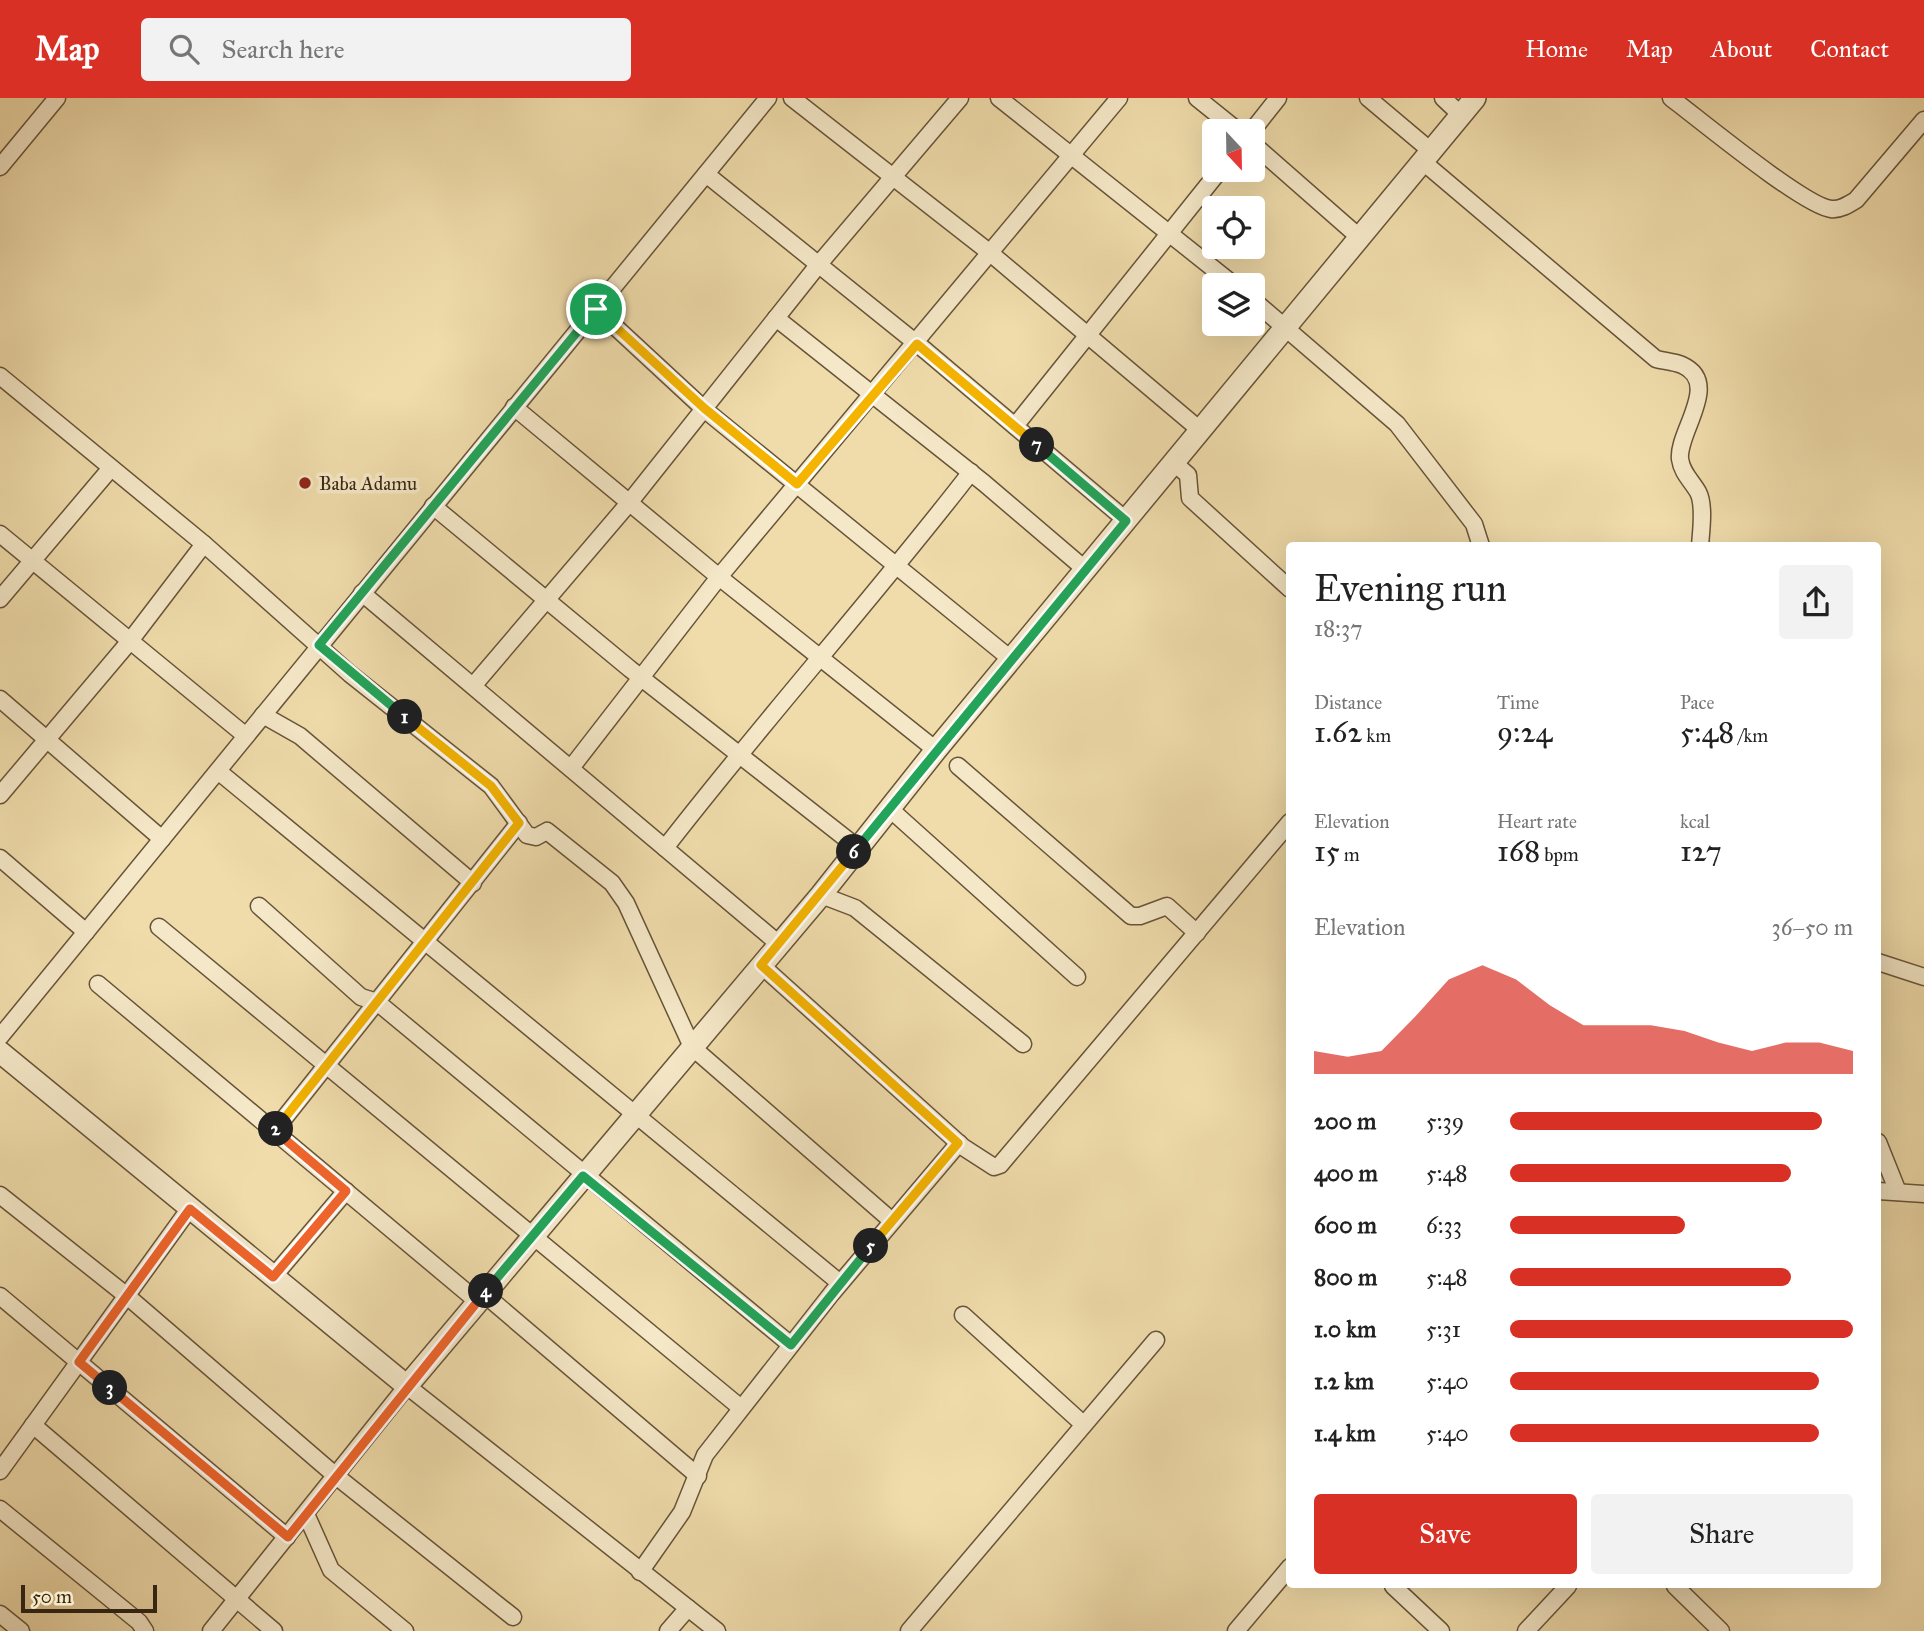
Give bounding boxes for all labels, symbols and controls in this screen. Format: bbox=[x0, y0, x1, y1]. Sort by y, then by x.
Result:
search box bbox=[141, 18, 631, 81]
text: Map bbox=[35, 29, 99, 69]
icon: search bbox=[165, 30, 203, 68]
text: Search here bbox=[221, 33, 345, 65]
text: Home bbox=[1525, 34, 1588, 64]
text: Map bbox=[1626, 34, 1673, 64]
text: About bbox=[1711, 34, 1772, 64]
text: Contact bbox=[1810, 34, 1889, 64]
north arrow bbox=[1202, 119, 1265, 182]
map controls bbox=[1202, 119, 1265, 336]
button: locate bbox=[1202, 196, 1265, 259]
button: layers bbox=[1202, 273, 1265, 336]
pin bbox=[566, 279, 626, 339]
icon: arrive bbox=[577, 290, 615, 328]
pin: 7 bbox=[1020, 428, 1054, 462]
text: 7 bbox=[1031, 433, 1042, 456]
place label: Baba Adamu bbox=[319, 472, 417, 495]
marker: Baba Adamu bbox=[297, 475, 313, 491]
text: Evening run bbox=[1314, 565, 1507, 611]
button: share bbox=[1779, 565, 1853, 639]
text: 18:37 bbox=[1314, 614, 1363, 642]
text: Distance bbox=[1314, 691, 1382, 714]
text: Time bbox=[1497, 691, 1539, 714]
text: Pace bbox=[1680, 691, 1714, 714]
pin: 1 bbox=[388, 700, 422, 734]
text: 1 bbox=[401, 705, 408, 728]
text: 1.62 bbox=[1314, 714, 1362, 750]
text: 9:24 bbox=[1497, 714, 1552, 750]
text: 5:48 bbox=[1680, 714, 1734, 750]
text: km bbox=[1362, 724, 1391, 747]
text: /km bbox=[1734, 724, 1768, 747]
text: Elevation bbox=[1314, 810, 1389, 833]
text: Heart rate bbox=[1497, 810, 1577, 833]
text: kcal bbox=[1680, 810, 1710, 833]
text: 15 bbox=[1314, 833, 1340, 869]
text: 168 bbox=[1497, 833, 1540, 869]
text: 127 bbox=[1680, 833, 1722, 869]
pin: 6 bbox=[836, 834, 872, 870]
text: 6 bbox=[849, 840, 858, 863]
text: m bbox=[1340, 843, 1360, 866]
text: bpm bbox=[1540, 843, 1579, 866]
text: Elevation bbox=[1314, 913, 1405, 941]
text: 36–50 m bbox=[1772, 913, 1853, 941]
text: 200 m bbox=[1314, 1107, 1376, 1135]
text: 5:39 bbox=[1426, 1107, 1464, 1135]
pin: 2 bbox=[258, 1112, 294, 1146]
text: 2 bbox=[271, 1117, 280, 1140]
text: 400 m bbox=[1314, 1159, 1378, 1187]
text: 5:48 bbox=[1426, 1159, 1468, 1187]
text: 600 m bbox=[1314, 1211, 1377, 1239]
text: 6:33 bbox=[1426, 1211, 1462, 1239]
pin: 5 bbox=[854, 1228, 888, 1264]
text: 5 bbox=[866, 1234, 875, 1257]
text: 800 m bbox=[1314, 1263, 1377, 1291]
text: 5:48 bbox=[1426, 1263, 1468, 1291]
pin: 4 bbox=[468, 1274, 504, 1308]
text: 4 bbox=[480, 1279, 491, 1302]
text: 1.0 km bbox=[1314, 1315, 1376, 1343]
text: 5:31 bbox=[1426, 1315, 1461, 1343]
text: 1.2 km bbox=[1314, 1367, 1374, 1395]
text: 5:40 bbox=[1426, 1367, 1469, 1395]
pin: 3 bbox=[92, 1370, 128, 1406]
text: 3 bbox=[106, 1376, 113, 1399]
text: 1.4 km bbox=[1314, 1419, 1376, 1447]
text: 5:40 bbox=[1426, 1419, 1469, 1447]
button: Save bbox=[1314, 1494, 1577, 1574]
button: Share bbox=[1591, 1494, 1853, 1574]
scale bar bbox=[21, 1582, 158, 1614]
text: 50 m bbox=[32, 1585, 72, 1608]

